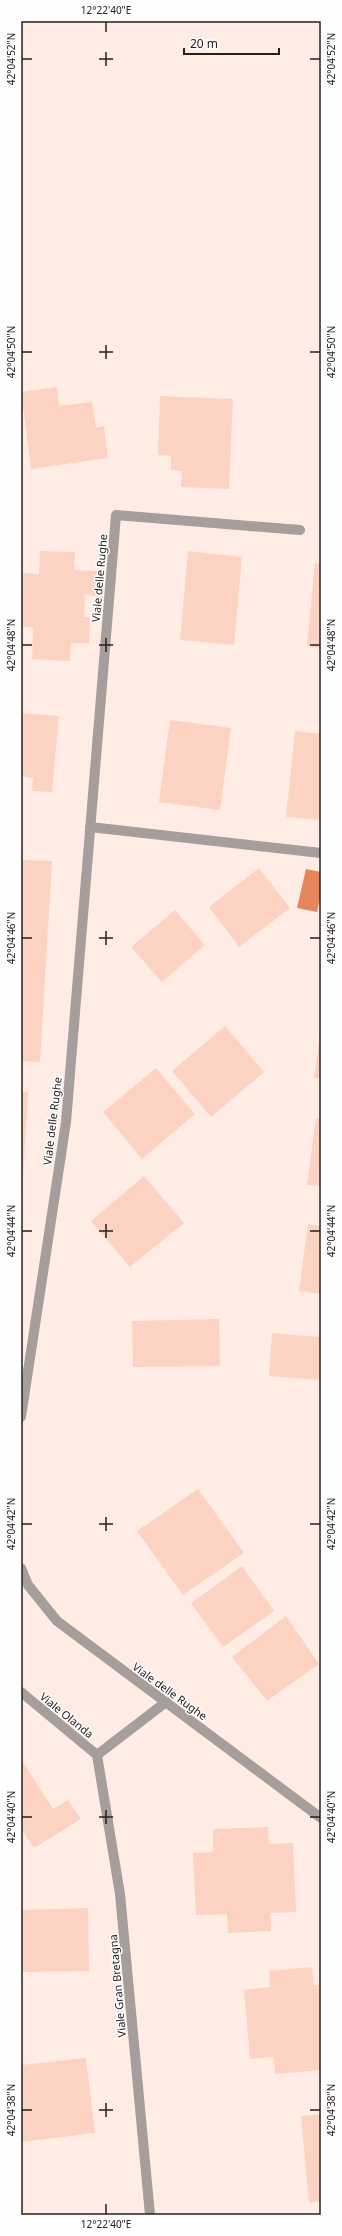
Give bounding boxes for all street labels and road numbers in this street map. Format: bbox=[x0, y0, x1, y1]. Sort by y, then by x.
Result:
street label: Viale delle Rughe bbox=[88, 533, 110, 623]
street label: Viale delle Rughe bbox=[39, 1076, 65, 1166]
street label: Viale delle Rughe bbox=[130, 1659, 210, 1723]
street label: Viale Olanda bbox=[37, 1689, 97, 1741]
street label: Viale Gran Bretagna bbox=[105, 1934, 129, 2038]

